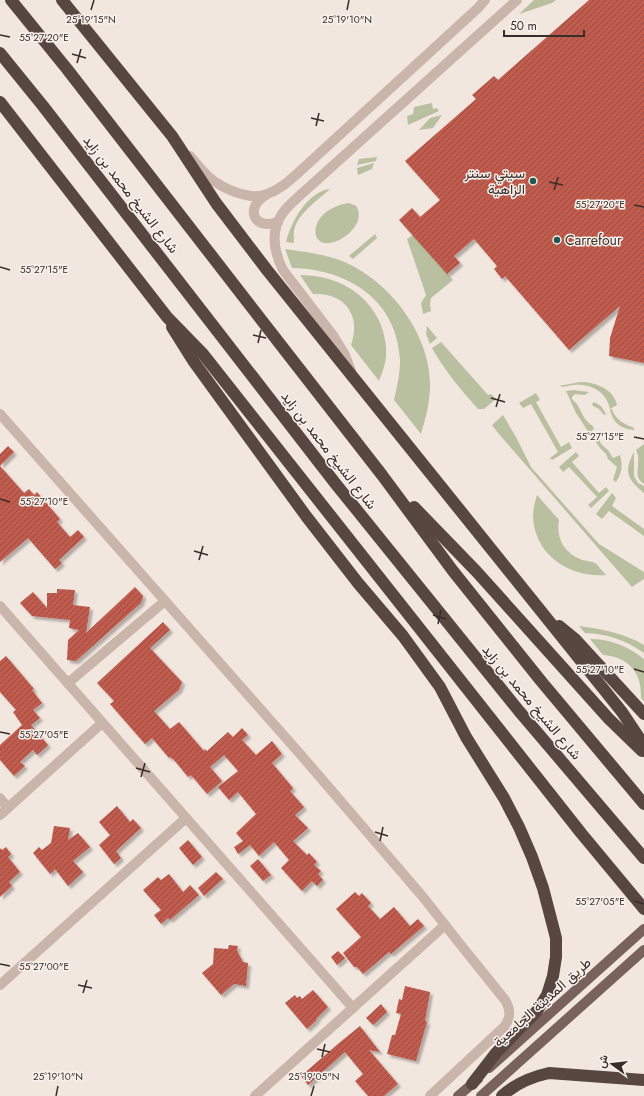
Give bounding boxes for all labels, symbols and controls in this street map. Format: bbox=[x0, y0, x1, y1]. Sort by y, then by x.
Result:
text: 25°19'15"N bbox=[66, 12, 116, 27]
text: 25°19'10"N bbox=[322, 12, 372, 27]
scale bar bbox=[504, 12, 584, 38]
text: 50 m bbox=[510, 17, 537, 35]
text: 55°27'20"E bbox=[19, 30, 69, 45]
street label: شارع الشيخ محمد بن زايد bbox=[78, 131, 184, 258]
place label: سيتي سنتر الزاهية bbox=[463, 163, 525, 199]
marker: سيتي سنتر الزاهية bbox=[528, 176, 538, 186]
text: 55°27'20"E bbox=[575, 197, 625, 212]
place label: Carrefour bbox=[565, 230, 622, 250]
marker: Carrefour bbox=[552, 235, 562, 245]
text: 55°27'15"E bbox=[20, 262, 68, 277]
street label: شارع الشيخ محمد بن زايد bbox=[276, 387, 382, 514]
text: 55°27'15"E bbox=[576, 429, 624, 444]
text: 55°27'10"E bbox=[20, 494, 68, 509]
street label: شارع الشيخ محمد بن زايد bbox=[477, 640, 586, 765]
text: 55°27'10"E bbox=[576, 662, 624, 677]
text: 55°27'05"E bbox=[19, 727, 69, 742]
text: 55°27'05"E bbox=[575, 894, 625, 909]
street label: طريق المدينة الجامعية bbox=[489, 953, 595, 1051]
text: 55°27'00"E bbox=[19, 959, 69, 974]
north arrow bbox=[592, 1044, 632, 1084]
text: ش bbox=[593, 1053, 612, 1070]
text: 25°19'10"N bbox=[33, 1069, 83, 1084]
text: 25°19'05"N bbox=[288, 1069, 340, 1084]

